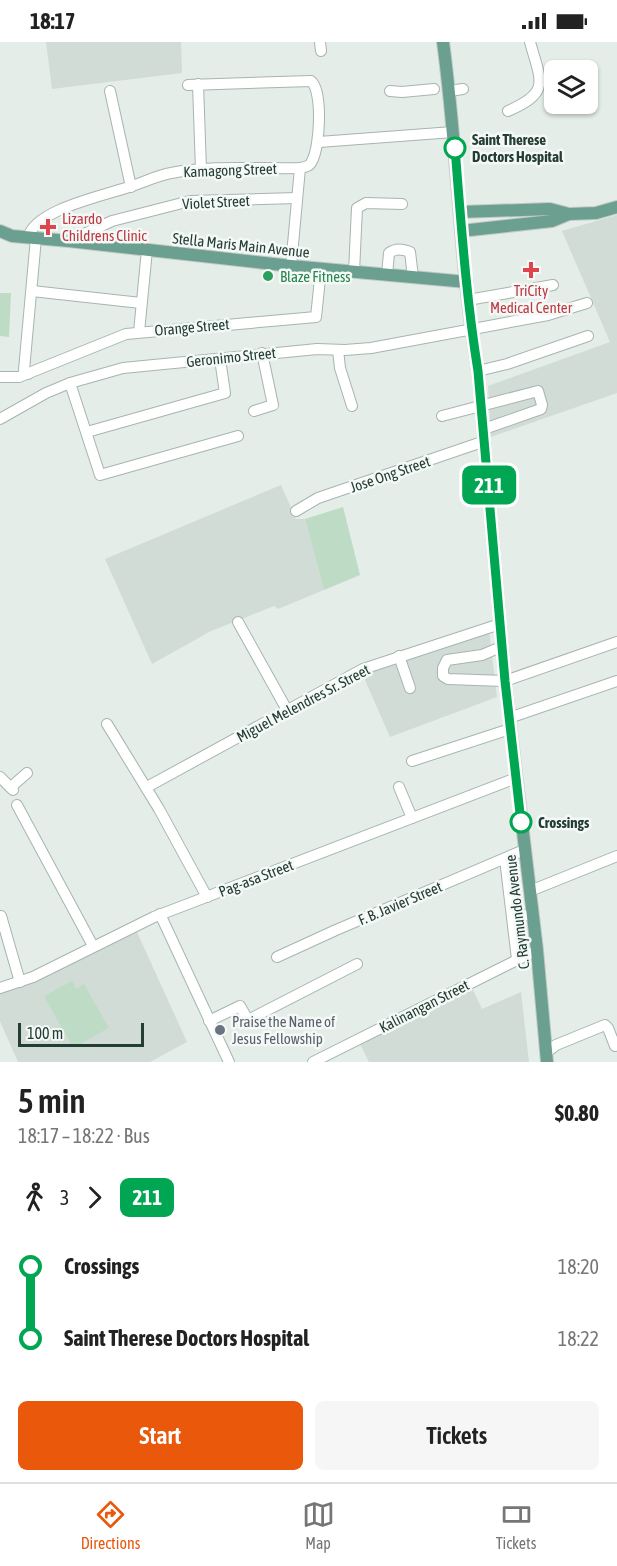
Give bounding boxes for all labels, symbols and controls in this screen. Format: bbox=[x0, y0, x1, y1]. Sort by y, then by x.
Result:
text: 18:17 bbox=[30, 8, 75, 34]
map controls bbox=[544, 60, 598, 114]
button: layers bbox=[544, 60, 598, 114]
place label: Saint Therese Doctors Hospital bbox=[472, 131, 564, 165]
marker: Saint Therese Doctors Hospital bbox=[444, 137, 466, 159]
street label: Kamagong Street bbox=[183, 160, 277, 180]
street label: Violet Street bbox=[182, 192, 250, 212]
place label: Lizardo Childrens Clinic bbox=[62, 210, 147, 244]
marker: Lizardo Childrens Clinic bbox=[39, 218, 57, 236]
street label: Stella Maris Main Avenue bbox=[172, 229, 311, 261]
marker: TriCity Medical Center bbox=[522, 261, 540, 279]
place label: Blaze Fitness bbox=[280, 268, 351, 285]
marker: Blaze Fitness bbox=[261, 269, 275, 283]
place label: TriCity Medical Center bbox=[490, 282, 573, 316]
street label: Orange Street bbox=[154, 315, 230, 339]
street label: Geronimo Street bbox=[185, 344, 277, 370]
street label: Jose Ong Street bbox=[348, 452, 432, 496]
line badge: 211 bbox=[454, 466, 524, 504]
text: 211 bbox=[474, 473, 504, 497]
street label: Miguel Melendres Sr. Street bbox=[234, 661, 372, 745]
marker: Crossings bbox=[510, 811, 532, 833]
place label: Crossings bbox=[538, 814, 590, 831]
street label: C. Raymundo Avenue bbox=[502, 854, 532, 970]
street label: Pag-asa Street bbox=[216, 856, 296, 900]
street label: F. B. Javier Street bbox=[356, 878, 444, 928]
street label: Kalinangan Street bbox=[376, 976, 472, 1036]
place label: Praise the Name of Jesus Fellowship bbox=[232, 1013, 335, 1047]
scale bar bbox=[18, 1020, 144, 1048]
marker: Praise the Name of Jesus Fellowship bbox=[213, 1023, 227, 1037]
text: 100 m bbox=[27, 1024, 63, 1042]
text: 5 min bbox=[18, 1082, 85, 1120]
text: $0.80 bbox=[555, 1100, 599, 1126]
text: 18:17 – 18:22 · Bus bbox=[18, 1124, 150, 1147]
icon: walk bbox=[18, 1181, 51, 1214]
icon: forward bbox=[78, 1181, 111, 1214]
text: 211 bbox=[132, 1185, 162, 1209]
text: 3 bbox=[60, 1186, 69, 1209]
text: Crossings bbox=[64, 1253, 139, 1279]
text: 18:20 bbox=[558, 1255, 599, 1278]
text: Saint Therese Doctors Hospital bbox=[64, 1325, 309, 1351]
text: 18:22 bbox=[558, 1327, 599, 1350]
button: Start bbox=[18, 1401, 303, 1470]
button: Tickets bbox=[315, 1401, 599, 1470]
tab: Directions bbox=[81, 1498, 140, 1552]
tab: Map bbox=[302, 1498, 335, 1552]
tab: Tickets bbox=[496, 1498, 536, 1552]

